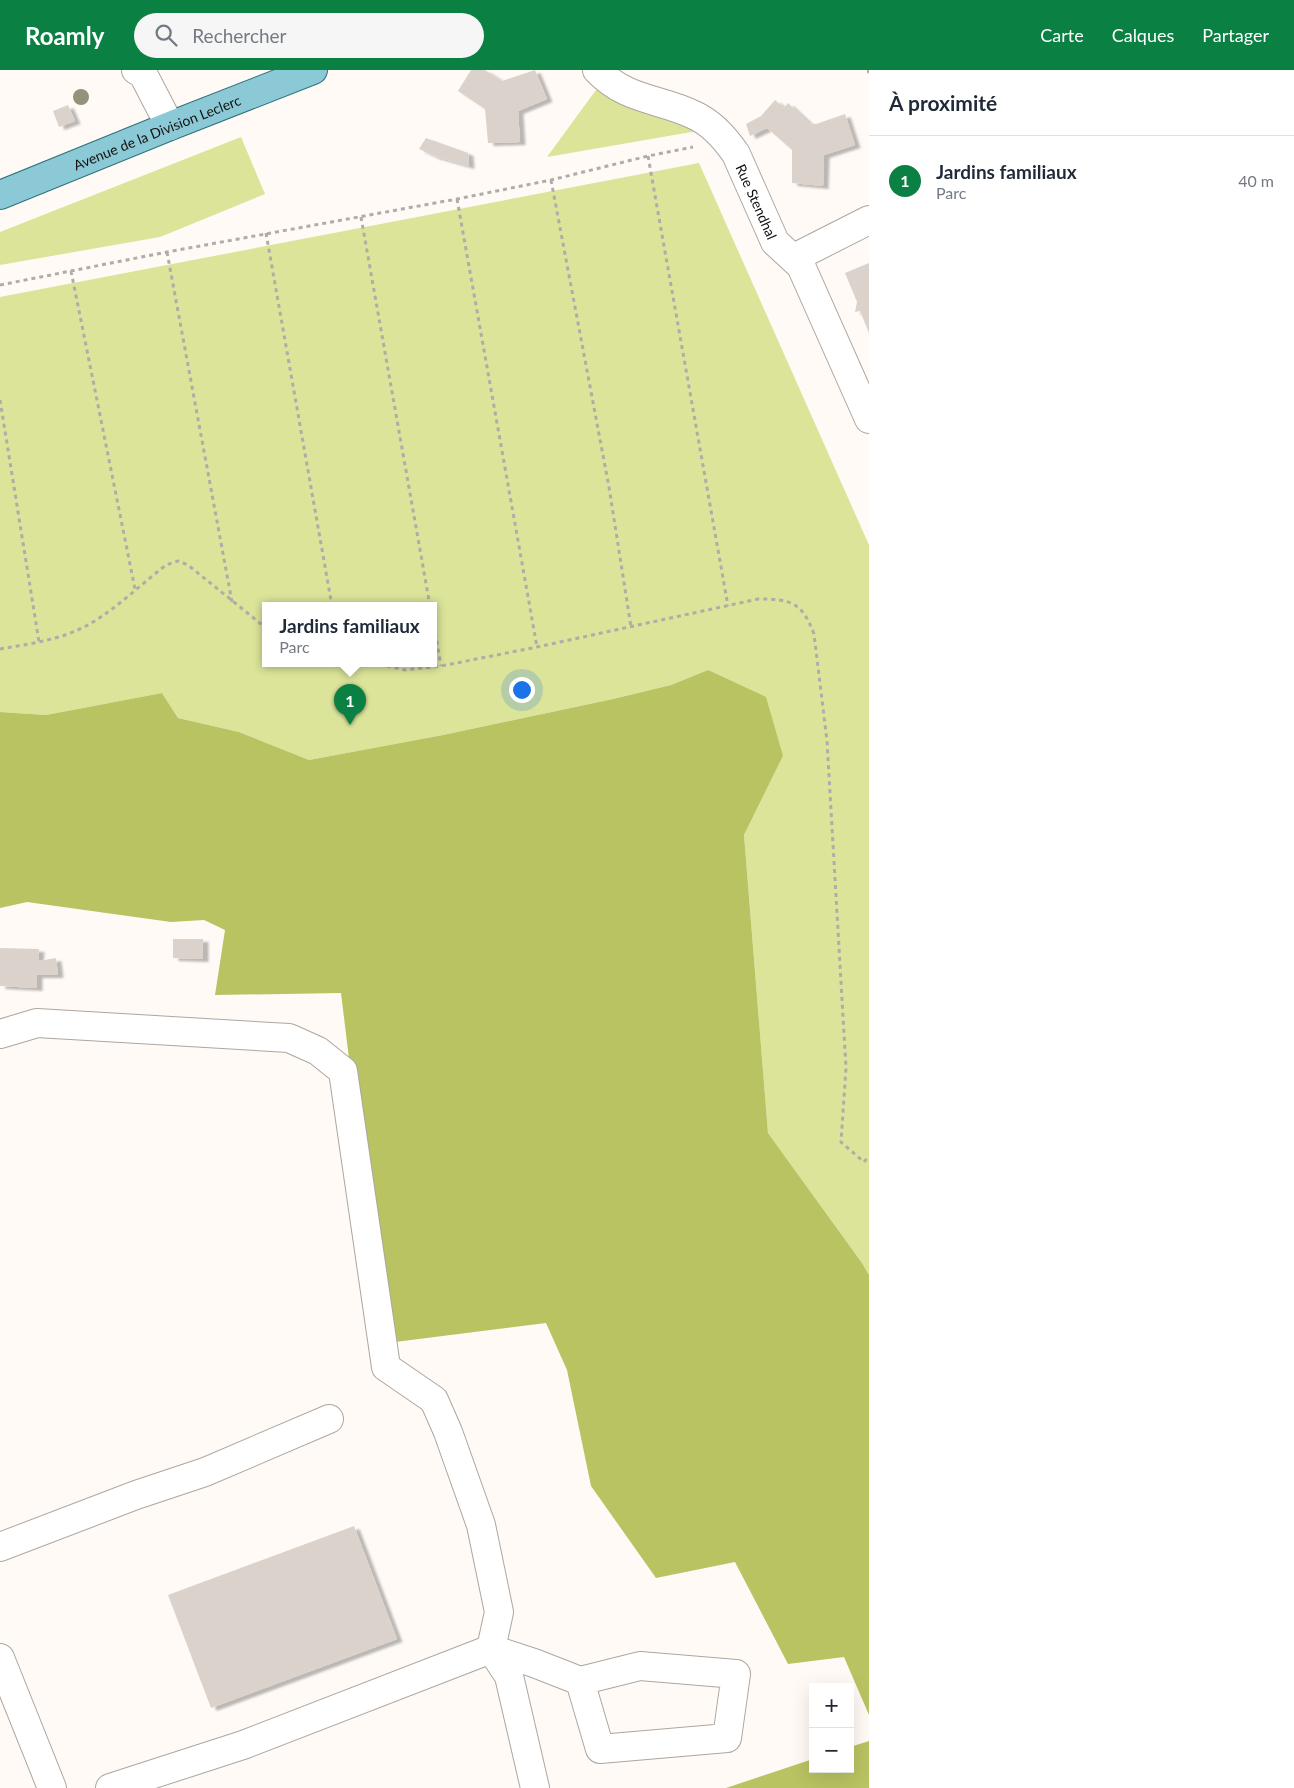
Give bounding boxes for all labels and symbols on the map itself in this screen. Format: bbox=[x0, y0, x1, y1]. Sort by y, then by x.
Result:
street label: Avenue de la Division Leclerc bbox=[70, 91, 243, 173]
street label: Rue Stendhal bbox=[733, 161, 781, 242]
your location bbox=[509, 677, 535, 703]
pin: 1 bbox=[334, 684, 366, 725]

